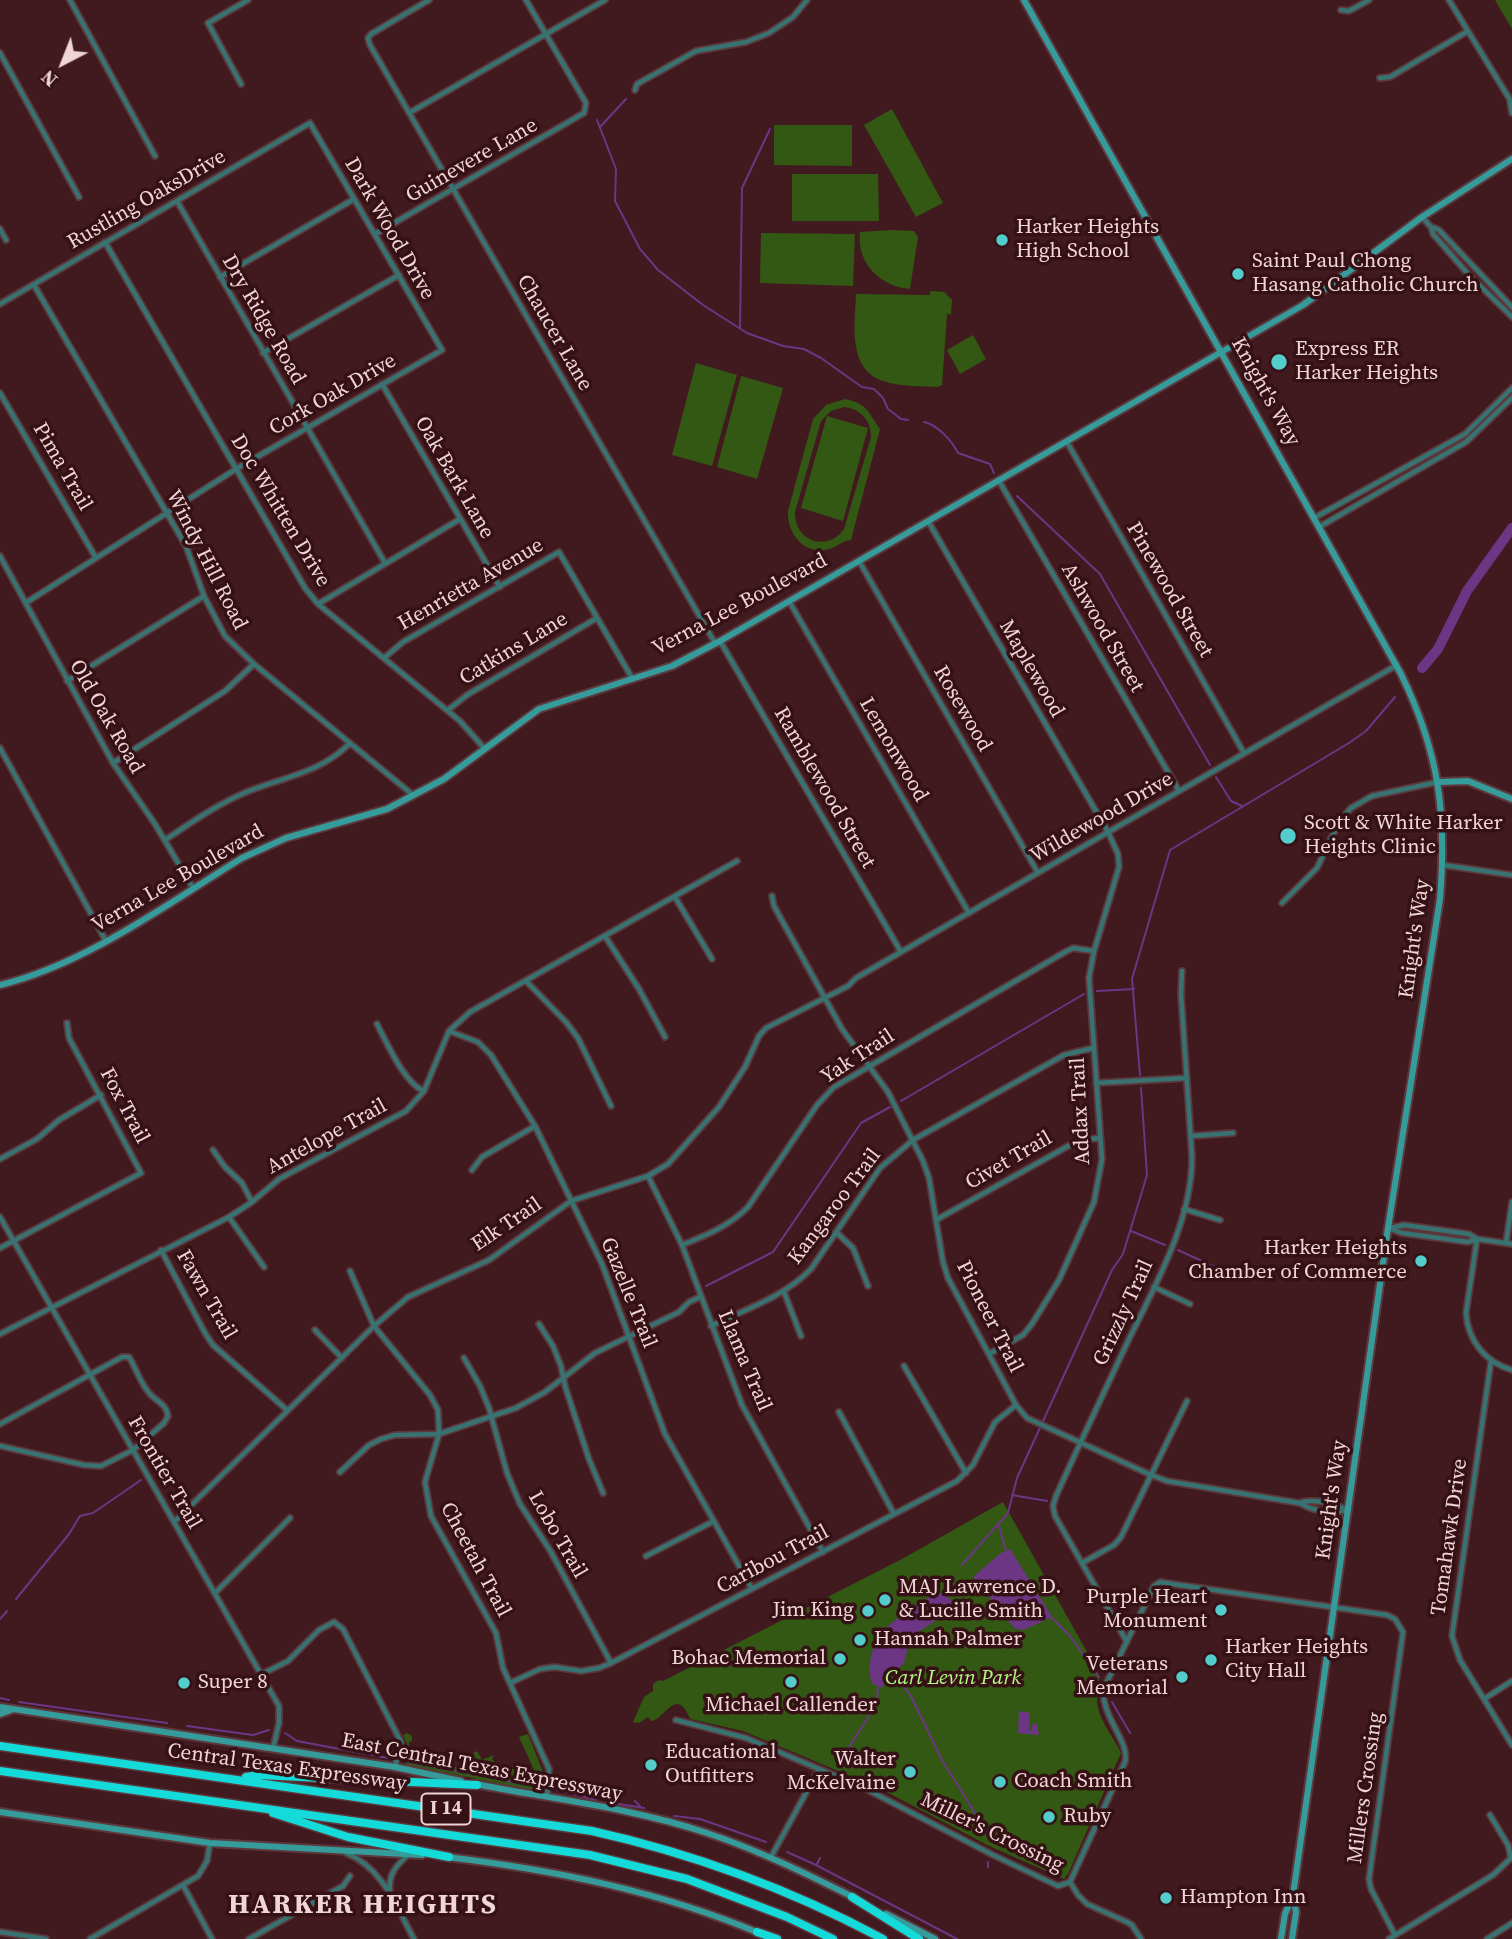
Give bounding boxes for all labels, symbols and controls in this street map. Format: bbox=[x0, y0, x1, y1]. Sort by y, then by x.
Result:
north arrow bbox=[28, 28, 98, 98]
text: N bbox=[35, 64, 63, 93]
street label: Guinevere Lane bbox=[402, 113, 542, 209]
street label: Rustling OaksDrive bbox=[63, 144, 231, 256]
street label: Dark Wood Drive bbox=[338, 154, 440, 304]
place label: Harker Heights High School bbox=[1016, 215, 1159, 265]
marker: Harker Heights High School bbox=[994, 232, 1010, 248]
place label: Saint Paul Chong Hasang Catholic Church bbox=[1252, 249, 1479, 299]
street label: Dry Ridge Road bbox=[216, 251, 310, 389]
marker: Saint Paul Chong Hasang Catholic Church bbox=[1230, 266, 1246, 282]
street label: Chaucer Lane bbox=[511, 270, 597, 396]
street label: Knight's Way bbox=[1225, 333, 1305, 451]
place label: Express ER Harker Heights bbox=[1295, 337, 1438, 387]
street label: Cork Oak Drive bbox=[265, 348, 401, 442]
marker: Express ER Harker Heights bbox=[1269, 352, 1289, 372]
street label: Oak Bark Lane bbox=[409, 412, 499, 544]
street label: Pima Trail bbox=[27, 419, 97, 515]
street label: Doc Whitten Drive bbox=[225, 430, 335, 592]
street label: Windy Hill Road bbox=[160, 486, 252, 634]
street label: Pinewood Street bbox=[1120, 518, 1218, 662]
street label: Henrietta Avenue bbox=[394, 533, 548, 637]
street label: Verna Lee Boulevard bbox=[648, 548, 832, 662]
street label: Ashwood Street bbox=[1055, 559, 1149, 697]
street label: Catkins Lane bbox=[455, 607, 573, 691]
street label: Maplewood bbox=[993, 616, 1069, 722]
street label: Old Oak Road bbox=[63, 656, 149, 778]
street label: Rosewood bbox=[927, 661, 997, 757]
street label: Lemonwood bbox=[853, 693, 933, 807]
street label: Ramblewood Street bbox=[768, 703, 880, 873]
street label: Wildewood Drive bbox=[1026, 767, 1178, 869]
place label: Scott & White Harker Heights Clinic bbox=[1304, 811, 1503, 861]
street label: Verna Lee Boulevard bbox=[88, 819, 268, 939]
marker: Scott & White Harker Heights Clinic bbox=[1278, 826, 1298, 846]
street label: Knight's Way bbox=[1394, 878, 1436, 1000]
street label: Yak Trail bbox=[817, 1024, 899, 1090]
street label: Addax Trail bbox=[1066, 1057, 1096, 1165]
street label: Fox Trail bbox=[94, 1064, 154, 1148]
street label: Antelope Trail bbox=[263, 1094, 391, 1180]
street label: Civet Trail bbox=[961, 1126, 1057, 1196]
street label: Kangaroo Trail bbox=[783, 1144, 887, 1270]
street label: Elk Trail bbox=[467, 1192, 547, 1258]
street label: Gazelle Trail bbox=[594, 1234, 662, 1352]
place label: Harker Heights Chamber of Commerce bbox=[1188, 1236, 1407, 1286]
street label: Fawn Trail bbox=[170, 1246, 242, 1344]
marker: Harker Heights Chamber of Commerce bbox=[1413, 1253, 1429, 1269]
street label: Grizzly Trail bbox=[1088, 1256, 1160, 1370]
street label: Pioneer Trail bbox=[950, 1257, 1028, 1377]
street label: Llama Trail bbox=[711, 1307, 777, 1415]
street label: Frontier Trail bbox=[122, 1412, 206, 1534]
street label: Knight's Way bbox=[1311, 1439, 1353, 1561]
street label: Tomahawk Drive bbox=[1427, 1457, 1473, 1617]
street label: Lobo Trail bbox=[522, 1487, 592, 1583]
street label: Cheetah Trail bbox=[434, 1498, 516, 1622]
street label: Caribou Trail bbox=[713, 1520, 833, 1600]
place label: MAJ Lawrence D. & Lucille Smith bbox=[899, 1575, 1061, 1625]
place label: Purple Heart Monument bbox=[1086, 1585, 1207, 1635]
marker: MAJ Lawrence D. & Lucille Smith bbox=[877, 1592, 893, 1608]
place label: Jim King bbox=[772, 1598, 854, 1624]
marker: Purple Heart Monument bbox=[1213, 1602, 1229, 1618]
marker: Jim King bbox=[860, 1603, 876, 1619]
place label: Hannah Palmer bbox=[874, 1627, 1022, 1653]
marker: Hannah Palmer bbox=[852, 1632, 868, 1648]
place label: Harker Heights City Hall bbox=[1225, 1635, 1368, 1685]
place label: Bohac Memorial bbox=[671, 1646, 826, 1672]
marker: Bohac Memorial bbox=[832, 1651, 848, 1667]
place label: Veterans Memorial bbox=[1076, 1652, 1168, 1702]
marker: Harker Heights City Hall bbox=[1203, 1652, 1219, 1668]
park label: Carl Levin Park bbox=[885, 1666, 1021, 1692]
marker: Veterans Memorial bbox=[1174, 1669, 1190, 1685]
place label: Super 8 bbox=[198, 1670, 268, 1696]
marker: Michael Callender bbox=[783, 1674, 799, 1690]
marker: Super 8 bbox=[176, 1675, 192, 1691]
place label: Michael Callender bbox=[705, 1693, 877, 1719]
street label: Millers Crossing bbox=[1343, 1711, 1389, 1865]
street label: East Central Texas Expressway bbox=[339, 1728, 625, 1808]
street label: Central Texas Expressway bbox=[166, 1739, 408, 1797]
place label: Educational Outfitters bbox=[665, 1740, 777, 1790]
place label: Walter McKelvaine bbox=[787, 1747, 896, 1797]
marker: Educational Outfitters bbox=[643, 1757, 659, 1773]
marker: Walter McKelvaine bbox=[902, 1764, 918, 1780]
place label: Coach Smith bbox=[1014, 1769, 1132, 1795]
marker: Coach Smith bbox=[992, 1774, 1008, 1790]
street label: Miller's Crossing bbox=[916, 1787, 1068, 1879]
road number: I 14 bbox=[422, 1794, 471, 1825]
place label: Ruby bbox=[1063, 1804, 1111, 1830]
marker: Ruby bbox=[1041, 1809, 1057, 1825]
place label: Hampton Inn bbox=[1180, 1885, 1307, 1911]
district label: HARKER HEIGHTS bbox=[230, 1889, 496, 1923]
marker: Hampton Inn bbox=[1158, 1890, 1174, 1906]

